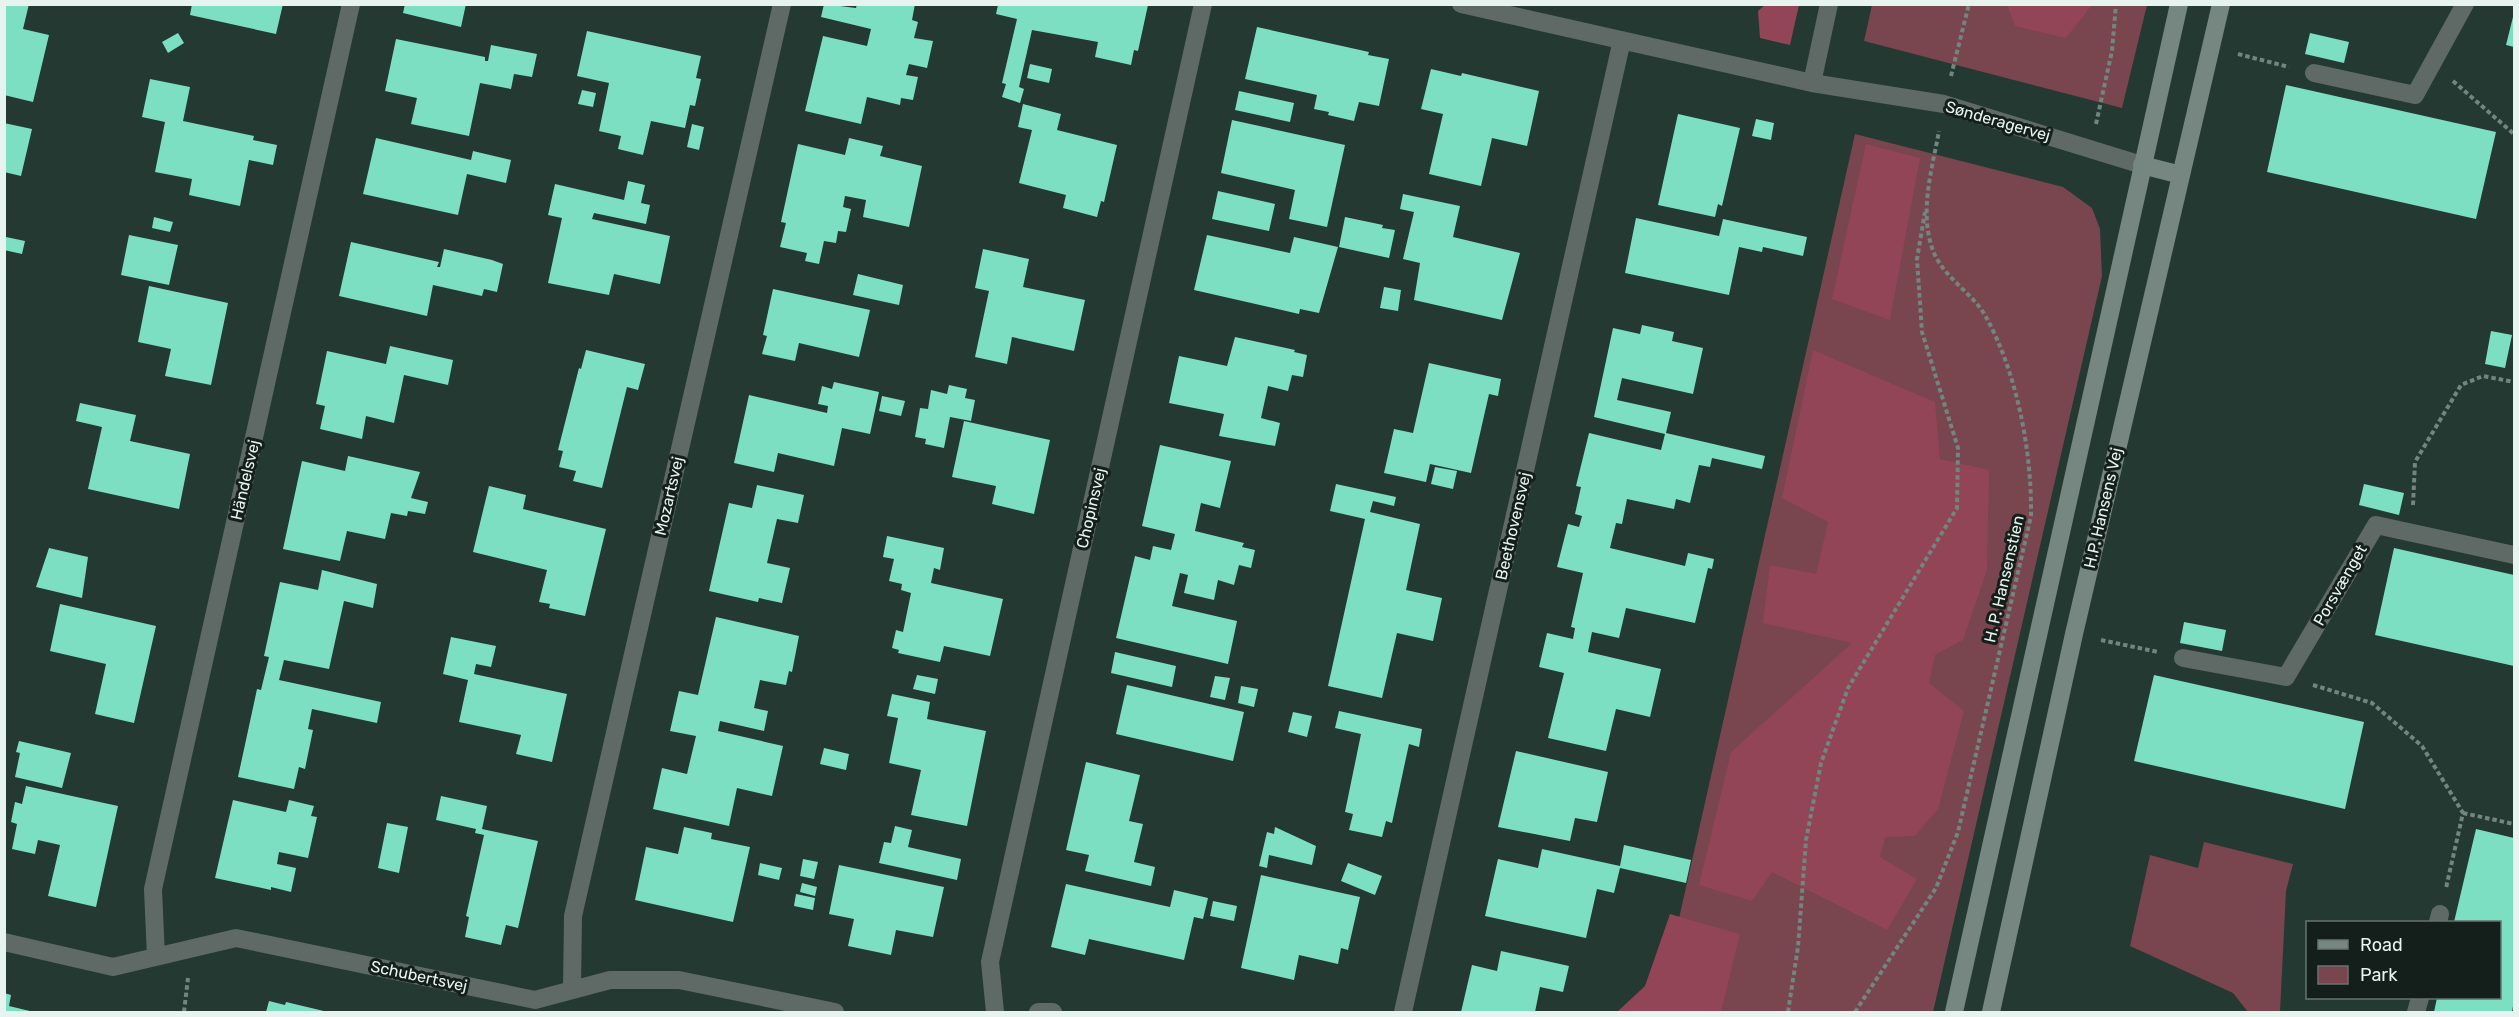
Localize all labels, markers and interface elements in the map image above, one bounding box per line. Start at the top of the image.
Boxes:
street label: Sønderagervej [1943,97,2053,145]
street label: Händelsvej [227,438,263,522]
street label: H.P. Hansens Vej [2080,446,2126,570]
street label: Mozartsvej [651,455,687,537]
street label: Chopinsvej [1073,466,1109,550]
street label: Beethovensvej [1491,470,1535,582]
street label: H. P. Hansenstien [1980,514,2028,644]
street label: Porsvænget [2309,541,2371,629]
legend [2306,921,2501,999]
text: Road [2360,934,2403,956]
street label: Schubertsvej [369,956,469,996]
text: Park [2360,964,2398,986]

